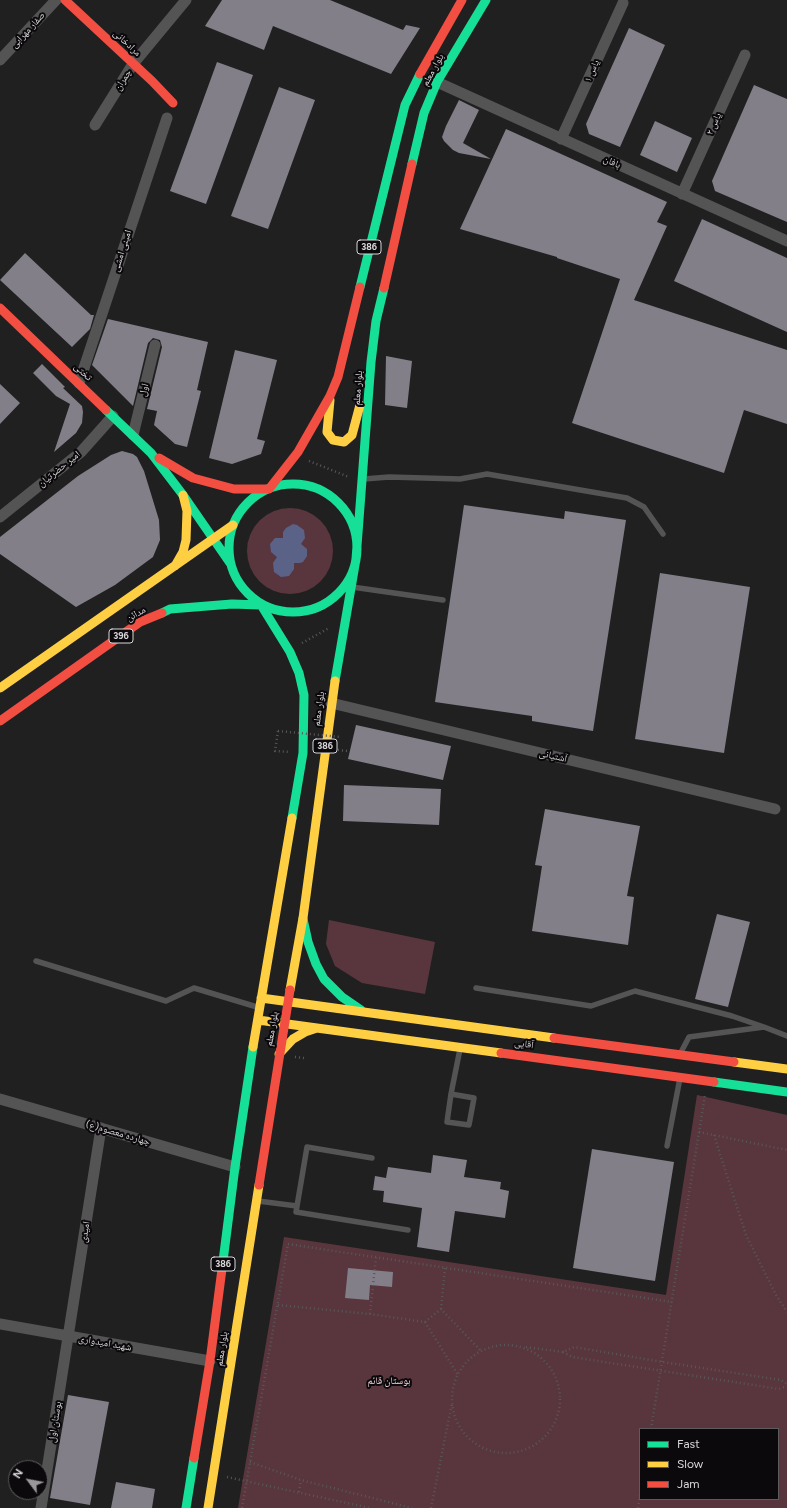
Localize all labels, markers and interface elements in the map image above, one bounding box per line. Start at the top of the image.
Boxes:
street label: صفار مهرابی [8,9,48,51]
street label: مرادخانی [111,27,143,59]
street label: بلوار معلم [419,52,447,88]
street label: یاس ۱ [582,58,602,84]
street label: چمران [112,67,134,93]
street label: یاس ۲ [704,111,724,137]
street label: بافان [601,153,623,171]
street label: امینی امشی [110,229,134,273]
road number: 386 [357,240,381,254]
street label: تختی [71,361,95,383]
street label: بلوار معلم [351,370,365,406]
street label: اول [137,382,151,398]
street label: امیر حضرتیان [36,448,82,490]
street label: مدائن [124,604,148,624]
road number: 396 [109,629,133,643]
street label: بلوار معلم [311,691,327,727]
road number: 386 [313,739,337,753]
street label: آشتیانی [538,747,568,765]
street label: بلوار معلم [263,1011,281,1047]
street label: آقایی [514,1037,534,1051]
street label: چهارده معصوم(ع) [84,1118,152,1148]
street label: امیدی [77,1220,93,1244]
road number: 386 [211,1257,235,1271]
street label: بلوار معلم [213,1331,231,1367]
street label: شهيد امیدواری [78,1332,132,1354]
park label: بوستان قائم [367,1375,411,1387]
street label: بوستان اول [46,1401,64,1443]
legend [639,1428,779,1500]
text: Fast [677,1437,700,1451]
text: Slow [677,1457,703,1471]
north arrow [8,1460,48,1500]
text: N [10,1467,26,1481]
text: Jam [677,1477,700,1491]

